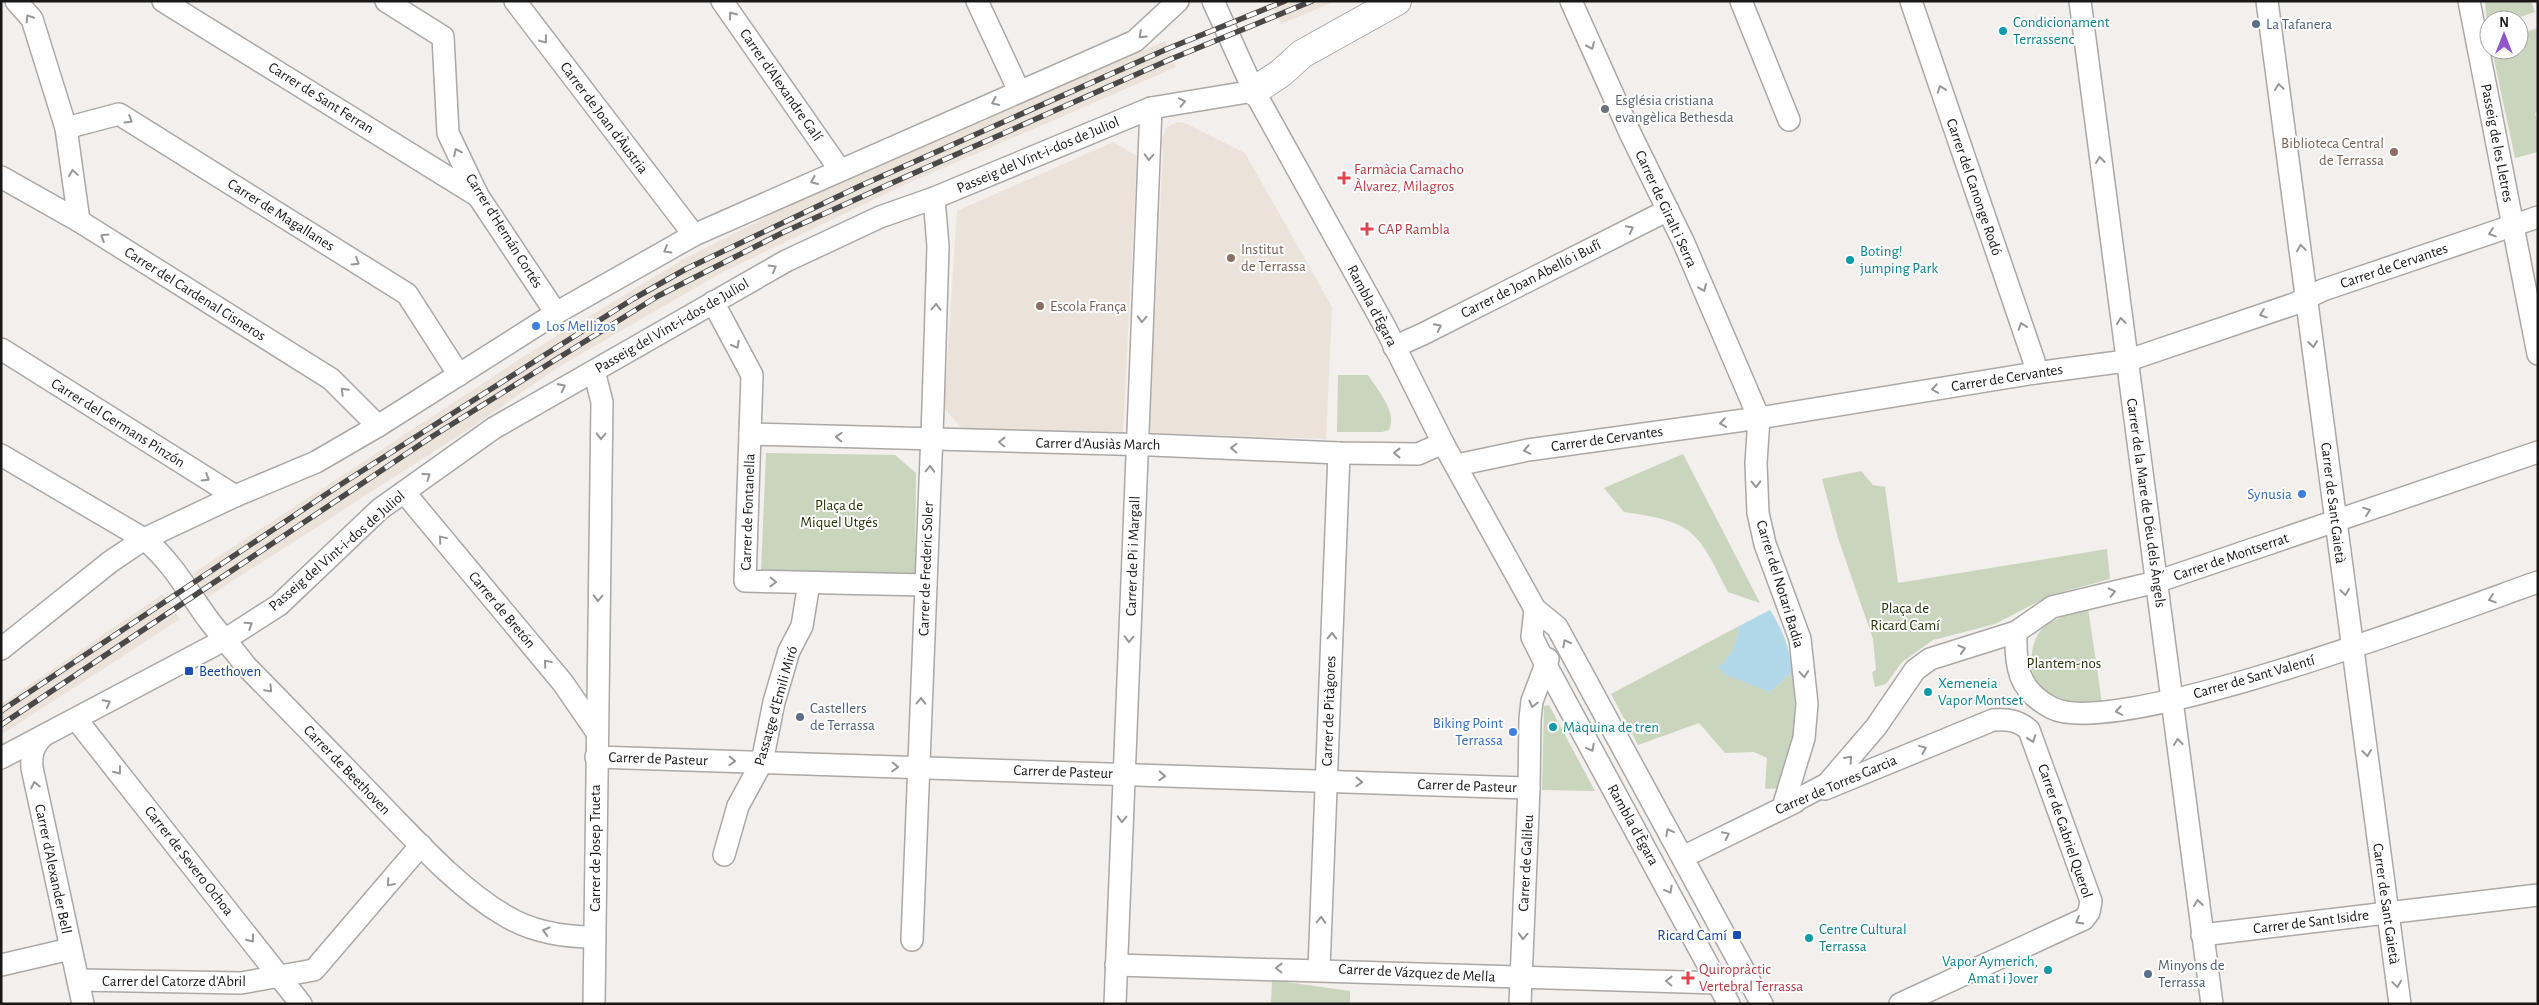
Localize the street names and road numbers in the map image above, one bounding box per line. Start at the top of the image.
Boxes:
street label: Carrer d'Alexandre Galí [737,26,825,144]
street label: Carrer de Joan d'Àustria [557,58,652,177]
street label: Carrer de Sant Ferran [266,60,376,136]
street label: Passeig de les Lletres [2478,82,2516,204]
street label: Passeig del Vint-i-dos de Juliol [955,114,1121,196]
street label: Carrer del Canonge Rodó [1944,117,2004,257]
street label: Carrer de Giralt i Serra [1632,148,1700,270]
street label: Carrer d'Hernán Cortés [463,171,545,291]
street label: Carrer de Magallanes [225,176,337,254]
street label: Carrer de Joan Abelló i Bufí [1459,237,1604,321]
street label: Carrer de Cervantes [2338,241,2450,291]
street label: Carrer del Cardenal Cisneros [122,244,268,344]
street label: Rambla d'Ègara [1344,262,1402,349]
street label: Passeig del Vint-i-dos de Juliol [593,276,751,376]
street label: Carrer de Cervantes [1950,362,2064,394]
street label: Carrer del Germans Pinzón [49,376,187,470]
street label: Carrer de la Mare de Déu dels Àngels [2124,397,2170,609]
street label: Carrer de Cervantes [1550,424,1664,454]
street label: Carrer d'Ausiàs March [1035,435,1161,453]
street label: Carrer de Sant Gaietà [2318,441,2348,565]
street label: Carrer de Fontanella [738,453,758,571]
street label: Passeig del Vint-i-dos de Juliol [266,488,408,614]
street label: Carrer de Pi i Margall [1123,496,1143,616]
street label: Carrer de Frederic Soler [916,501,936,636]
street label: Carrer del Notari Badia [1753,518,1807,650]
street label: Carrer de Montserrat [2172,530,2291,584]
street label: Carrer de Bretón [466,569,538,651]
street label: Passatge d'Emili Miró [752,644,800,768]
street label: Carrer de Sant Valentí [2192,652,2317,702]
street label: Carrer de Pitàgores [1320,655,1338,767]
street label: Carrer de Beethoven [301,722,393,818]
street label: Carrer de Pasteur [608,750,708,768]
street label: Carrer de Torres Garcia [1773,753,1899,817]
street label: Carrer de Gabriel Querol [2035,762,2095,900]
street label: Carrer de Pasteur [1013,763,1113,781]
street label: Carrer de Pasteur [1417,777,1517,795]
street label: Rambla d'Ègara [1605,781,1663,868]
street label: Carrer de Josep Trueta [588,784,603,912]
street label: Carrer d'Alexander Bell [32,803,74,935]
street label: Carrer de Severo Ochoa [142,803,236,919]
street label: Carrer de Galileu [1516,814,1536,912]
street label: Carrer de Sant Gaietà [2370,842,2402,966]
street label: Carrer de Sant Isidre [2252,907,2370,937]
street label: Carrer de Vázquez de Mella [1338,961,1496,985]
street label: Carrer del Catorze d'Abril [102,974,246,989]

